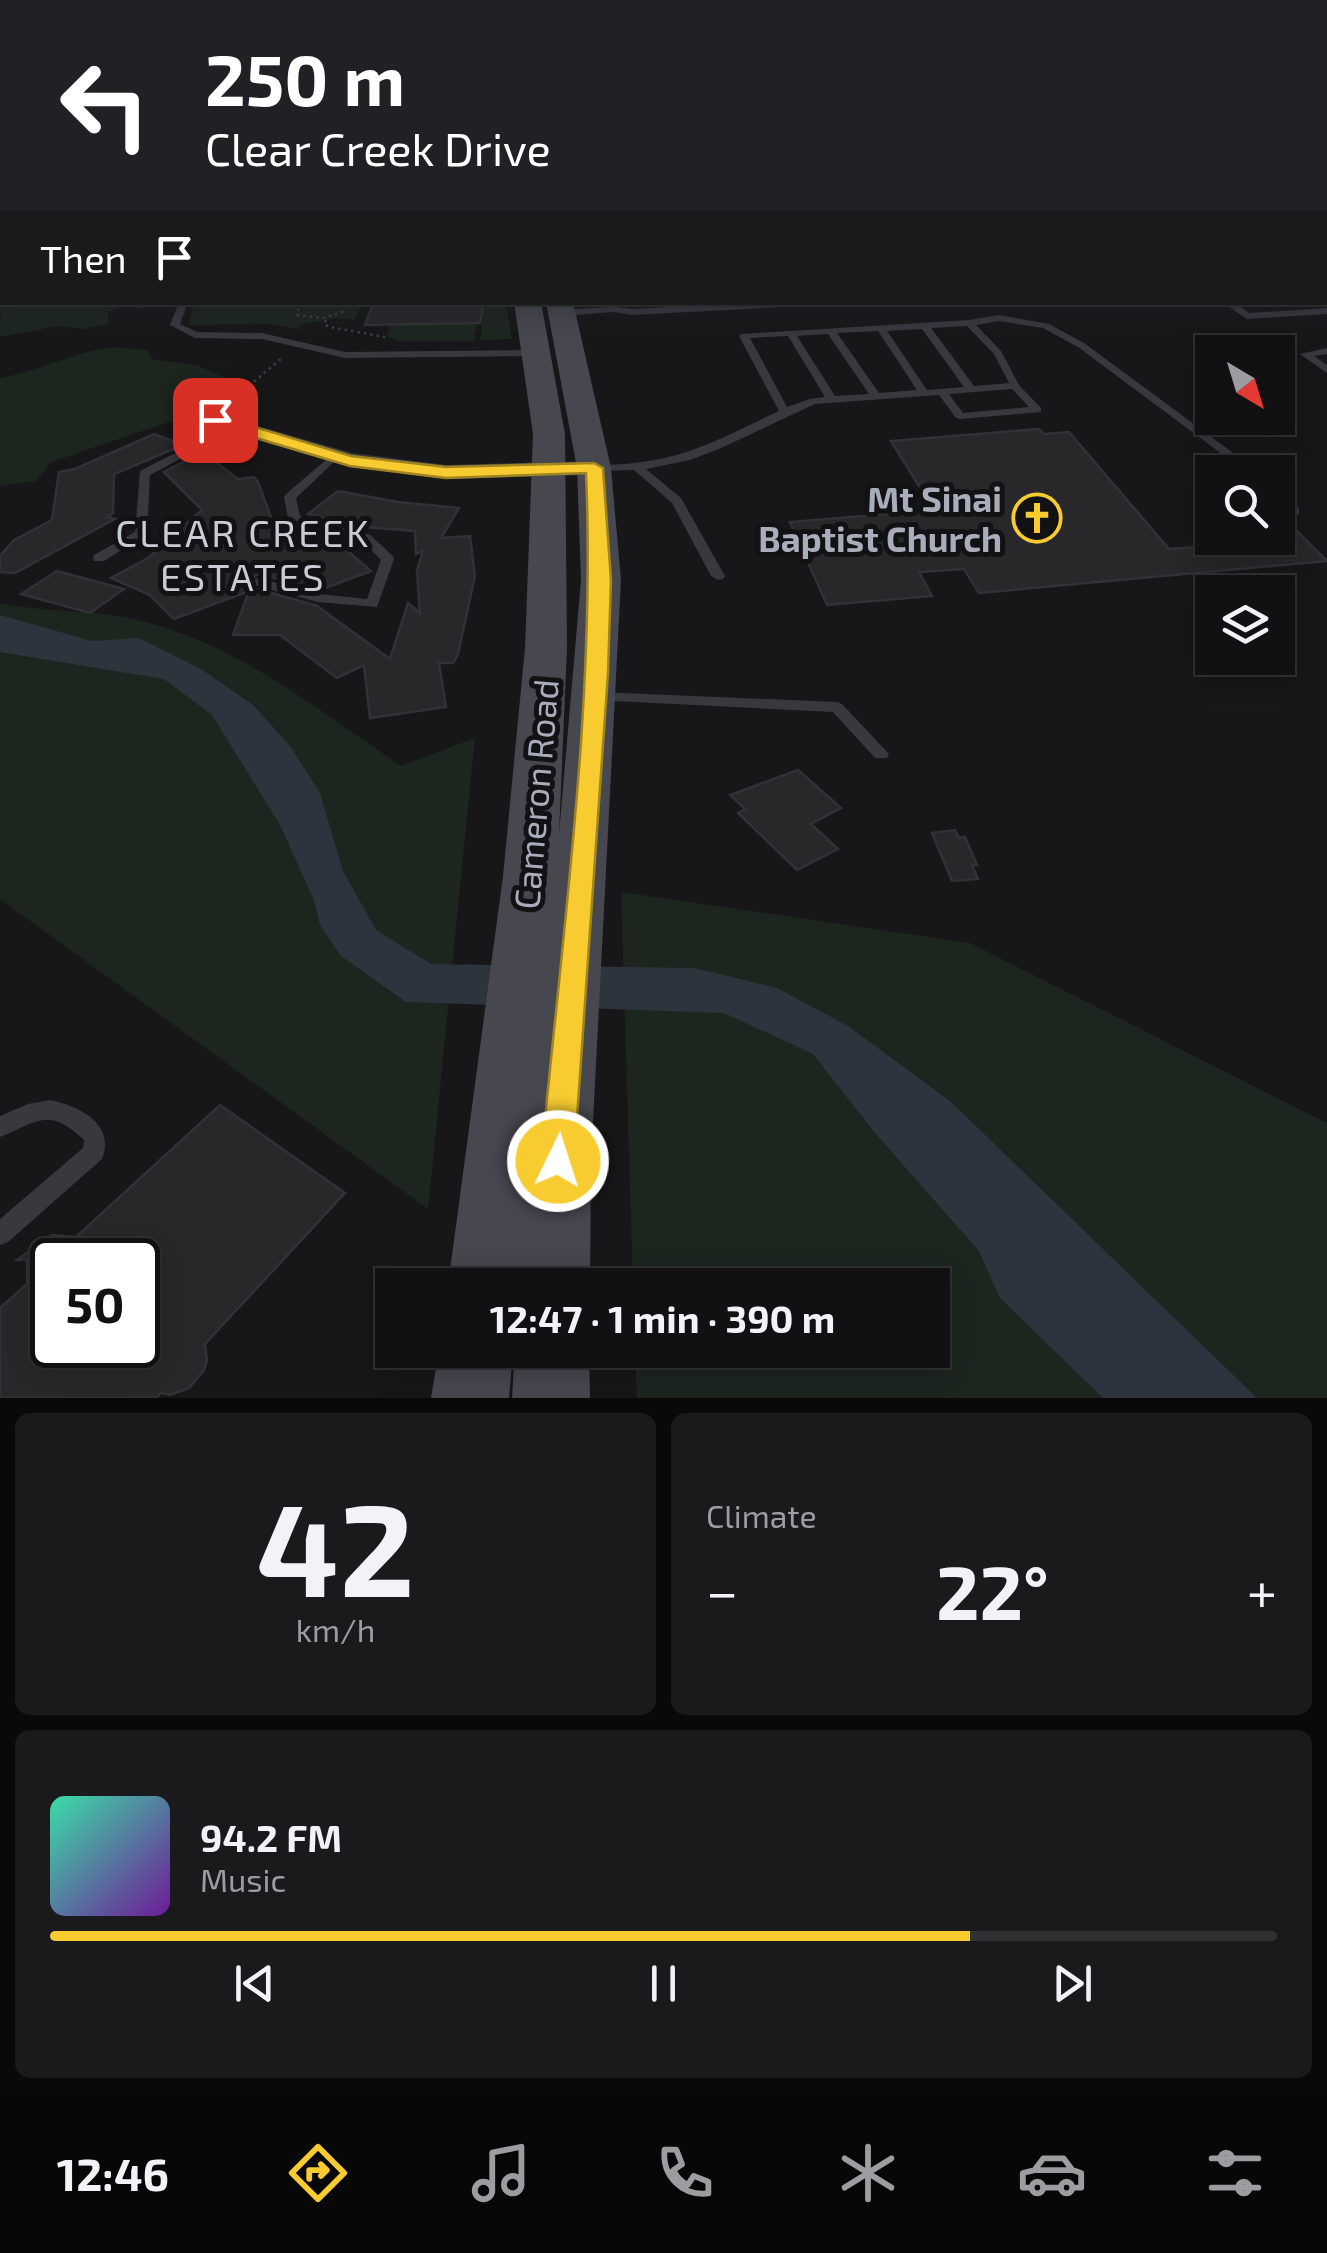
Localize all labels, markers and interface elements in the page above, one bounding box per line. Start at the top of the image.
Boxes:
text: 250 m [205,36,405,120]
icon: left [40,40,170,170]
text: Clear Creek Drive [205,121,551,175]
icon: arrive [147,230,202,285]
text: Then [40,235,127,281]
north arrow [1195,335,1295,435]
map controls [1195,335,1295,675]
pin [173,378,258,463]
icon: arrive [188,393,243,448]
button: search [1195,455,1295,555]
place label: Mt Sinai Baptist Church [758,477,1002,559]
church icon: Mt Sinai Baptist Church [1011,492,1063,544]
district label: CLEAR CREEK ESTATES [115,509,371,599]
button: layers [1195,575,1295,675]
street label: Cameron Road [504,677,566,911]
position arrow [506,1109,610,1213]
speed limit sign: 50 [30,1238,160,1368]
text: 12:47 · 1 min · 390 m [490,1295,835,1341]
text: 42 [256,1467,415,1623]
text: Climate [706,1496,817,1534]
text: 22° [936,1545,1049,1635]
text: − [706,1557,738,1623]
text: + [1247,1557,1277,1623]
text: km/h [296,1610,375,1648]
text: 94.2 FM [200,1814,342,1860]
text: Music [200,1860,286,1898]
icon: previous [227,1956,282,2011]
icon: pause [636,1956,691,2011]
icon: next [1045,1956,1100,2011]
icon: directions [283,2138,353,2208]
icon: music [466,2138,536,2208]
icon: phone [650,2138,720,2208]
icon: climate [833,2138,903,2208]
icon: car [1017,2138,1087,2208]
icon: filters [1200,2138,1270,2208]
text: 12:46 [57,2146,169,2200]

